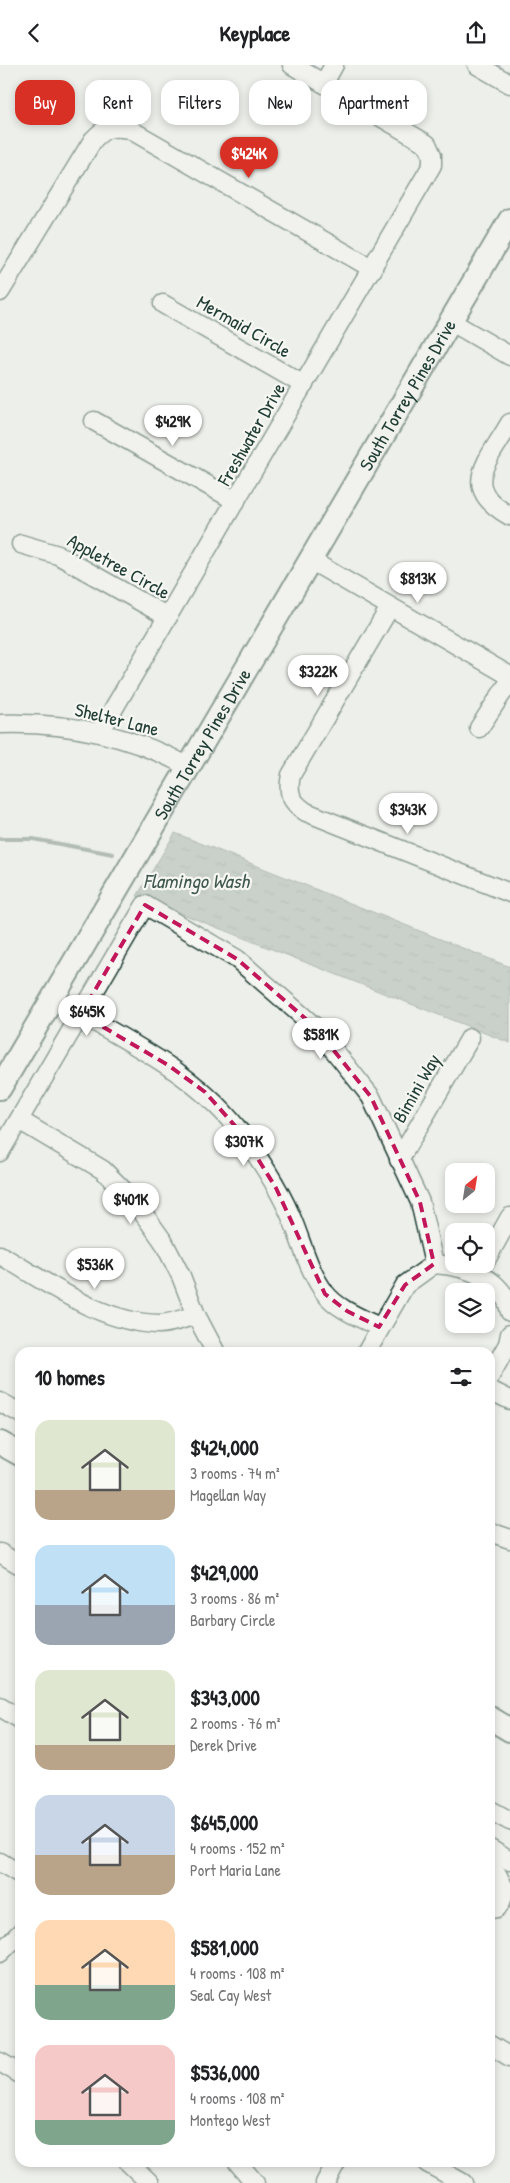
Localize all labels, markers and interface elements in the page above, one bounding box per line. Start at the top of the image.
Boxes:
text: Keyplace [220,18,290,48]
icon: back [20,19,48,47]
icon: share [462,19,490,47]
chip: Buy [15,80,75,125]
chip: Rent [85,80,151,125]
chip: Filters [161,80,239,125]
chip: New [249,80,311,125]
chip: Apartment [321,80,427,125]
pin: $424K [214,137,284,179]
text: $424K [231,142,267,164]
street label: Mermaid Circle [192,289,296,364]
street label: South Torrey Pines Drive [353,314,462,475]
street label: Freshwater Drive [210,377,291,491]
pin: $429K [138,405,208,447]
text: $429K [155,410,191,432]
street label: Appletree Circle [63,527,175,605]
pin: $813K [383,561,453,604]
text: $813K [400,567,436,589]
pin: $322K [283,655,353,697]
text: $322K [299,660,337,682]
street label: South Torrey Pines Drive [148,663,257,824]
street label: Shelter Lane [72,696,162,742]
pin: $343K [373,793,443,835]
text: $343K [390,798,426,820]
water label: Flamingo Wash [143,867,250,895]
pin: $645K [52,995,122,1037]
text: $645K [69,1000,105,1022]
pin: $581K [286,1017,356,1060]
text: $581K [303,1023,339,1045]
street label: Bimini Way [386,1049,446,1127]
pin: $307K [209,1125,279,1167]
text: $307K [225,1130,263,1152]
north arrow [445,1163,495,1213]
map controls [445,1163,495,1333]
pin: $401K [96,1183,166,1225]
text: $401K [113,1188,149,1210]
button: locate [445,1223,495,1273]
pin: $536K [60,1247,130,1290]
text: $536K [77,1253,113,1275]
button: layers [445,1283,495,1333]
text: 10 homes [35,1363,105,1392]
icon: filters [447,1363,475,1391]
text: $424,000 [190,1433,259,1462]
icon: home [75,1440,135,1500]
text: 3 rooms · 74 m² [190,1462,280,1484]
text: Magellan Way [190,1484,266,1506]
text: $429,000 [190,1558,259,1587]
icon: home [75,1565,135,1625]
text: 3 rooms · 86 m² [190,1587,279,1609]
text: Barbary Circle [190,1609,275,1631]
text: $343,000 [190,1683,260,1712]
icon: home [75,1690,135,1750]
text: 2 rooms · 76 m² [190,1712,280,1734]
text: Derek Drive [190,1734,257,1756]
text: $645,000 [190,1808,258,1837]
icon: home [75,1815,135,1875]
text: 4 rooms · 152 m² [190,1837,285,1859]
text: Port Maria Lane [190,1859,281,1881]
text: $581,000 [190,1933,259,1962]
icon: home [75,1940,135,2000]
text: 4 rooms · 108 m² [190,1962,284,1984]
text: Seal Cay West [190,1984,271,2006]
text: $536,000 [190,2058,260,2087]
icon: home [75,2065,135,2125]
text: 4 rooms · 108 m² [190,2087,284,2109]
text: Montego West [190,2109,270,2131]

